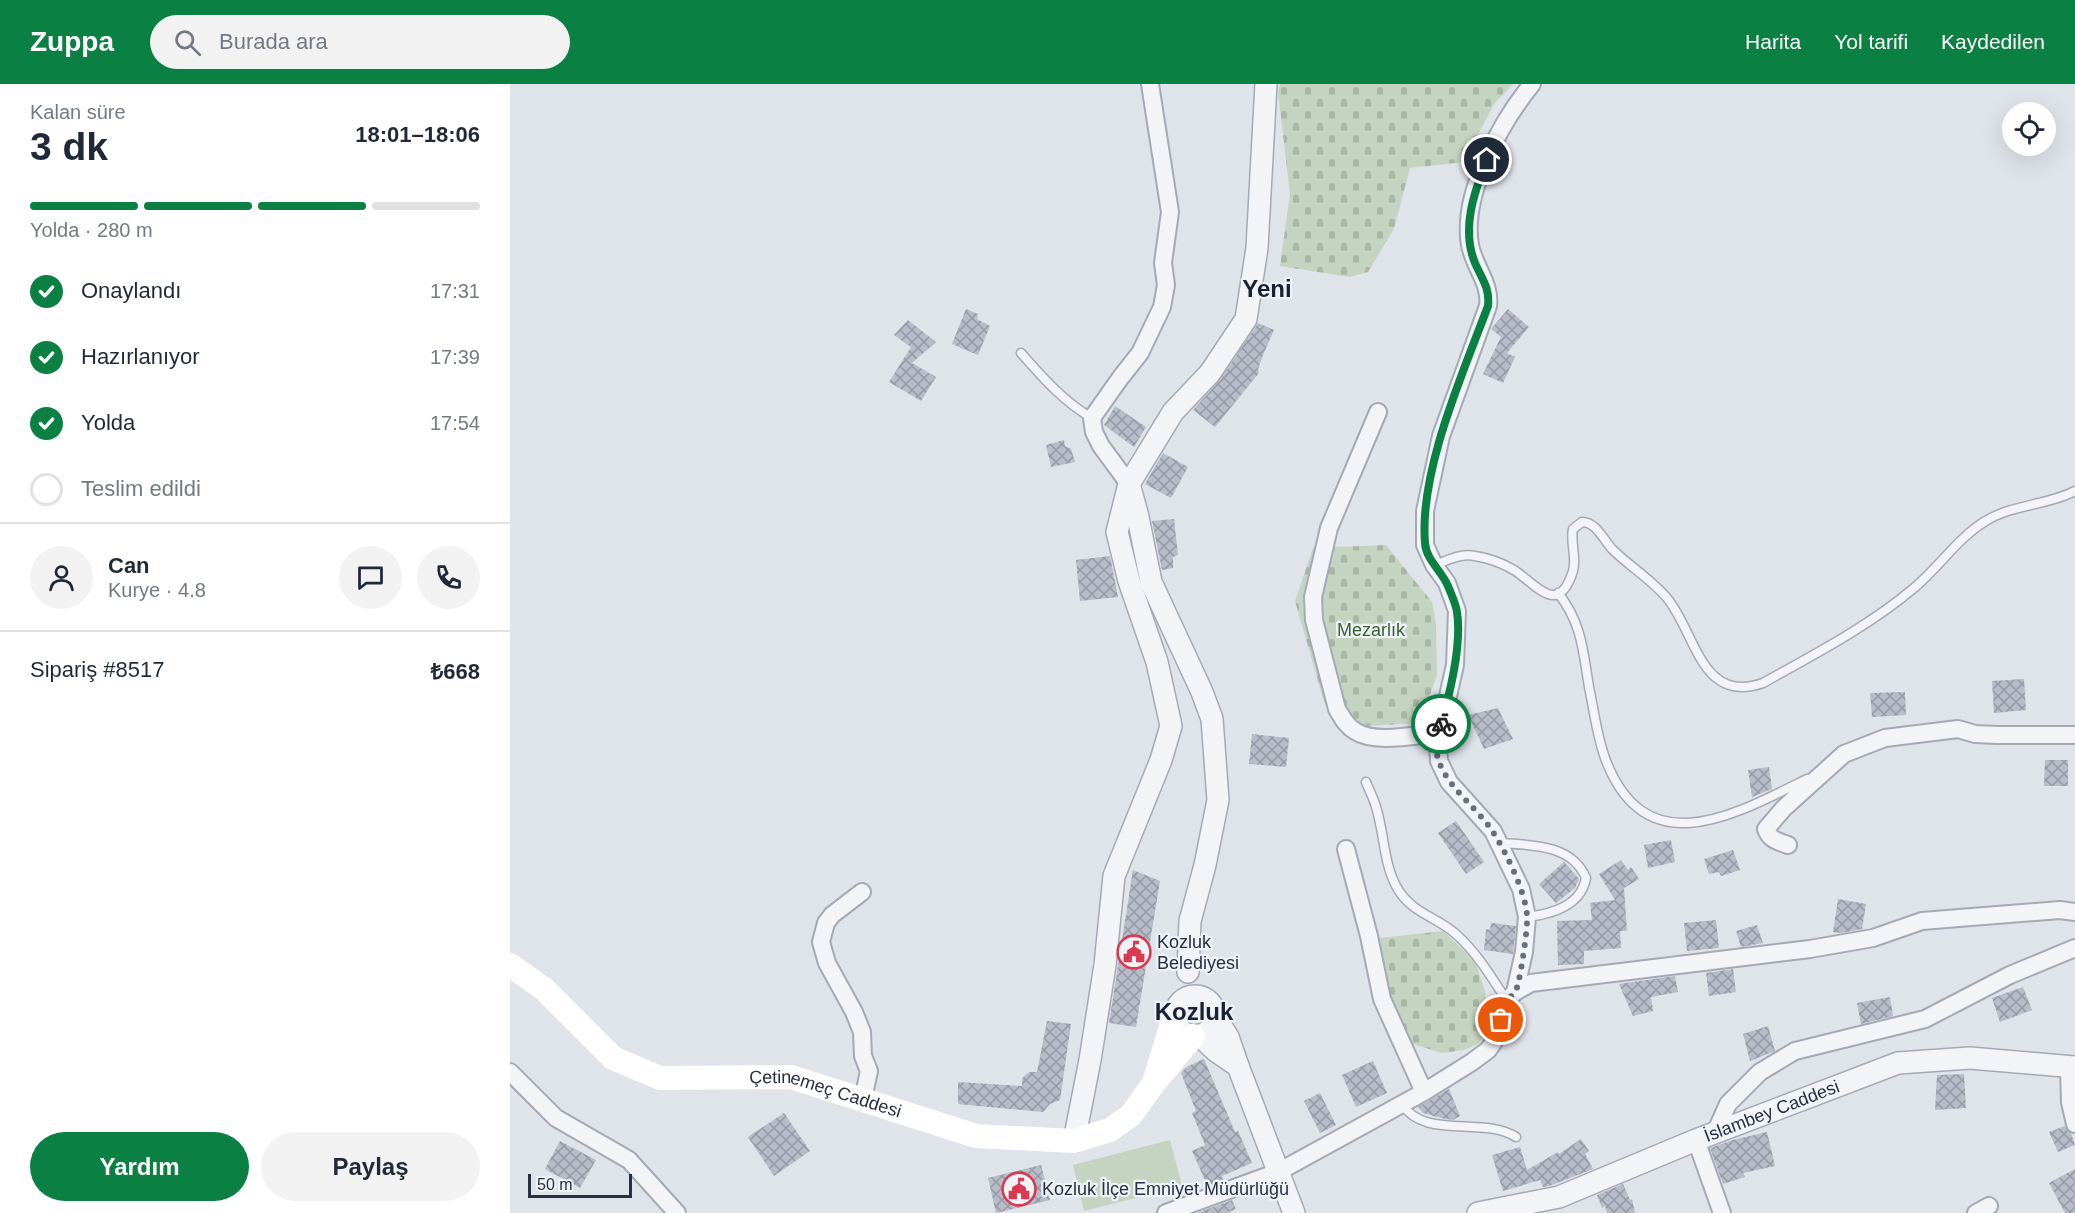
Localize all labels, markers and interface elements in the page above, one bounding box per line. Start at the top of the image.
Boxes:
search box [150,15,570,69]
text: Zuppa [30,26,114,57]
icon: search [171,26,204,59]
text: Burada ara [219,29,328,54]
text: Harita [1745,30,1801,53]
text: Yol tarifi [1834,30,1908,53]
text: Kaydedilen [1941,30,2045,53]
text: Kalan süre [30,101,126,123]
map controls [2002,102,2056,156]
button: locate [2002,102,2056,156]
text: 18:01–18:06 [355,122,480,147]
text: 3 dk [30,125,108,168]
pin [1461,134,1512,185]
icon: home [1470,143,1503,176]
text: Yolda · 280 m [30,219,153,241]
icon: check [30,275,63,308]
district label: Yeni [1242,275,1292,302]
text: Onaylandı [81,278,181,303]
text: 17:31 [430,280,480,302]
icon: check [30,341,63,374]
text: Hazırlanıyor [81,344,200,369]
text: 17:39 [430,346,480,368]
icon: check [30,407,63,440]
text: Yolda [81,410,135,435]
text: 17:54 [430,412,480,434]
text: Teslim edildi [81,476,201,501]
button: person [30,546,93,609]
button: chat [339,546,402,609]
button: phone [417,546,480,609]
text: Can [108,553,150,578]
text: Kurye · 4.8 [108,579,206,601]
park label: Mezarlık [1337,620,1406,640]
text: Sipariş #8517 [30,657,165,682]
text: ₺668 [431,659,480,684]
courier [1411,694,1471,754]
icon: bike [1425,708,1458,741]
place label: Kozluk Belediyesi [1157,932,1239,973]
public building icon: Kozluk Belediyesi [1116,934,1152,970]
pin [1475,994,1526,1045]
district label: Kozluk [1155,998,1234,1025]
icon: bag [1484,1003,1517,1036]
street label: Çetinemeç Caddesi [749,1067,904,1122]
street label: İslambey Caddesi [1701,1076,1842,1146]
button: Yardım [30,1132,249,1201]
button: Paylaş [261,1132,480,1201]
scale bar [528,1171,632,1198]
public building icon: Kozluk İlçe Emniyet Müdürlüğü [1001,1171,1037,1207]
text: 50 m [537,1176,573,1193]
place label: Kozluk İlçe Emniyet Müdürlüğü [1042,1179,1289,1199]

